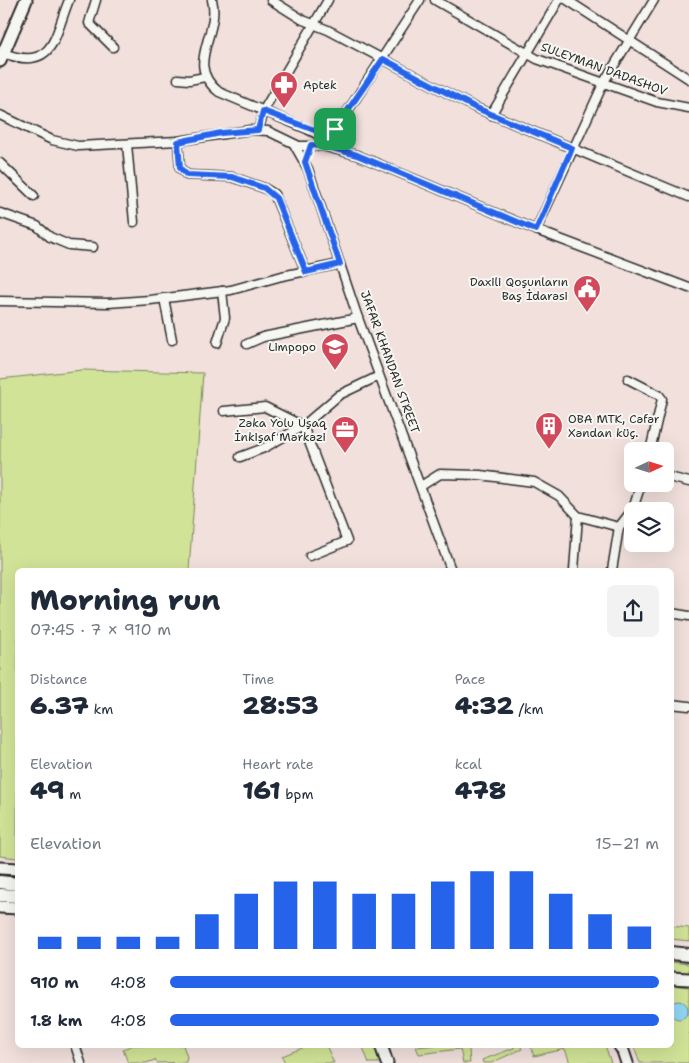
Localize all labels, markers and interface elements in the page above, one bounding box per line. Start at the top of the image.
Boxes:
street label: SULEYMAN DADASHOV [539,39,669,99]
pharmacy icon: Aptek [269,70,299,109]
place label: Aptek [303,77,337,93]
pin [314,108,356,150]
icon: arrive [321,115,349,143]
place label: Daxili Qoşunların Baş İdarəsi [470,274,568,304]
public building icon: Daxili Qoşunların Baş İdarəsi [572,274,602,313]
street label: JAFAR KHANDAN STREET [357,288,423,436]
school or university icon: Limpopo [320,332,350,371]
place label: Limpopo [268,339,316,355]
building icon: OBA MTK, Cəfər Xəndan küç. [534,411,564,450]
place label: OBA MTK, Cəfər Xəndan küç. [568,411,660,441]
place label: Zəka Yolu Uşaq İnkişaf Mərkəzi [234,415,327,445]
office icon: Zəka Yolu Uşaq İnkişaf Mərkəzi [330,415,360,454]
north arrow [624,442,674,492]
map controls [624,442,674,552]
button: layers [624,502,674,552]
text: Morning run [30,581,220,619]
button: share [607,585,659,637]
text: 07:45 · 7 × 910 m [30,619,171,640]
text: Distance [30,670,87,688]
text: Time [242,670,274,688]
text: Pace [455,670,485,688]
text: 6.37 [30,688,89,722]
text: 28:53 [242,688,319,722]
text: 4:32 [455,688,514,722]
text: km [89,700,113,718]
text: /km [514,700,544,718]
text: Elevation [30,755,93,773]
text: Heart rate [242,755,314,773]
text: kcal [455,755,482,773]
text: 49 [30,773,64,807]
text: 161 [242,773,281,807]
text: 478 [455,773,506,807]
text: m [64,785,81,803]
text: bpm [281,785,314,803]
text: Elevation [30,833,102,854]
text: 15–21 m [595,833,659,854]
text: 910 m [30,972,79,993]
text: 4:08 [110,972,147,993]
text: 1.8 km [30,1010,82,1031]
text: 4:08 [110,1010,147,1031]

